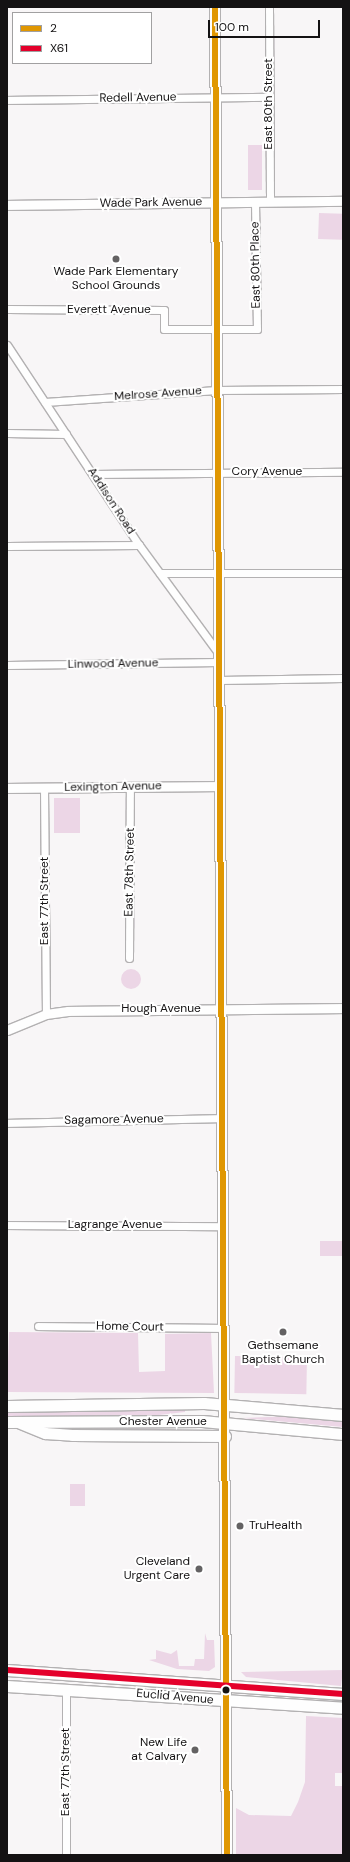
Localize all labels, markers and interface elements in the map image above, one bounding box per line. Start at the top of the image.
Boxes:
legend [12,12,152,64]
scale bar [210,12,322,38]
text: 100 m [215,19,249,35]
text: 2 [50,20,57,36]
text: X61 [50,40,68,56]
street label: East 80th Street [262,58,276,150]
street label: Redell Avenue [99,90,177,106]
street label: Wade Park Avenue [100,195,202,211]
street label: East 80th Place [248,221,264,309]
marker: Wade Park Elementary School Grounds [111,254,121,264]
place label: Wade Park Elementary School Grounds [54,265,178,293]
street label: Everett Avenue [67,303,151,317]
street label: Melrose Avenue [114,384,202,404]
street label: Addison Road [84,465,138,537]
street label: Cory Avenue [232,465,302,479]
street label: Linwood Avenue [68,656,158,672]
street label: Lexington Avenue [64,779,162,795]
street label: East 78th Street [122,827,138,917]
street label: East 77th Street [38,857,52,945]
street label: Hough Avenue [121,1002,201,1016]
street label: Sagamore Avenue [64,1112,164,1128]
street label: Lagrange Avenue [68,1218,162,1232]
street label: Home Court [96,1319,164,1335]
marker: Gethsemane Baptist Church [278,1327,288,1337]
place label: Gethsemane Baptist Church [242,1339,324,1367]
street label: Chester Avenue [119,1415,207,1429]
place label: TruHealth [249,1519,302,1533]
marker: TruHealth [234,1520,246,1532]
place label: Cleveland Urgent Care [124,1555,190,1583]
marker: Cleveland Urgent Care [193,1563,205,1575]
unlabelled marker [221,1685,231,1695]
street label: Euclid Avenue [136,1686,214,1708]
street label: East 77th Street [59,1728,73,1816]
place label: New Life at Calvary [131,1736,187,1764]
marker: New Life at Calvary [190,1745,200,1755]

